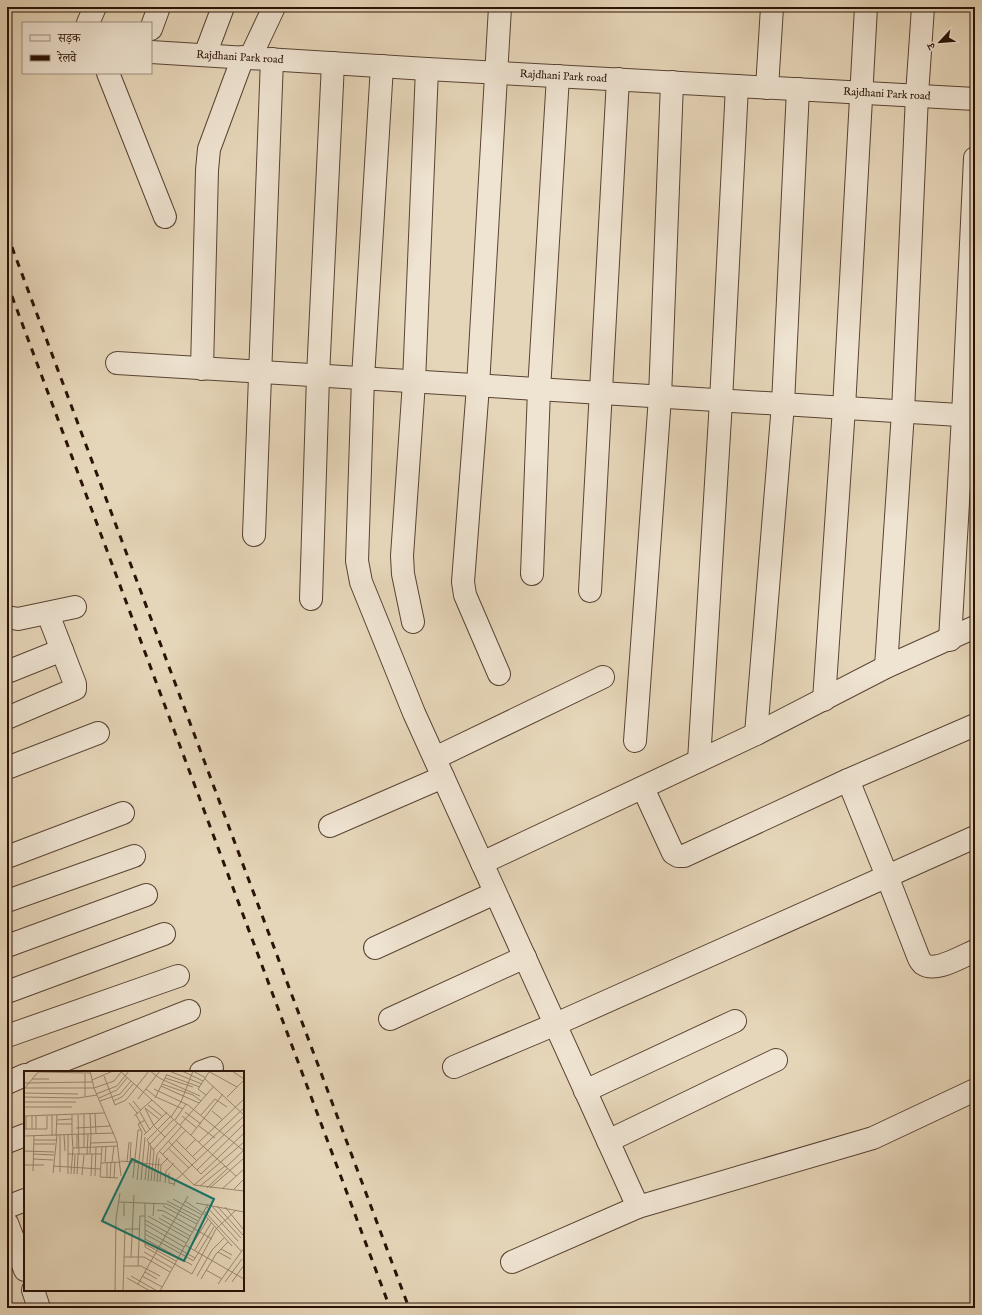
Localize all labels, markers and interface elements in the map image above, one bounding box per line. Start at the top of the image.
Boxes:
legend [22,22,152,74]
north arrow [920,22,960,62]
text: सड़क [57,31,82,46]
text: उ [924,39,940,52]
street label: Rajdhani Park road [196,48,284,67]
text: रेलवे [56,50,77,66]
street label: Rajdhani Park road [519,67,607,86]
street label: Rajdhani Park road [843,85,931,104]
inset map [24,1071,244,1291]

